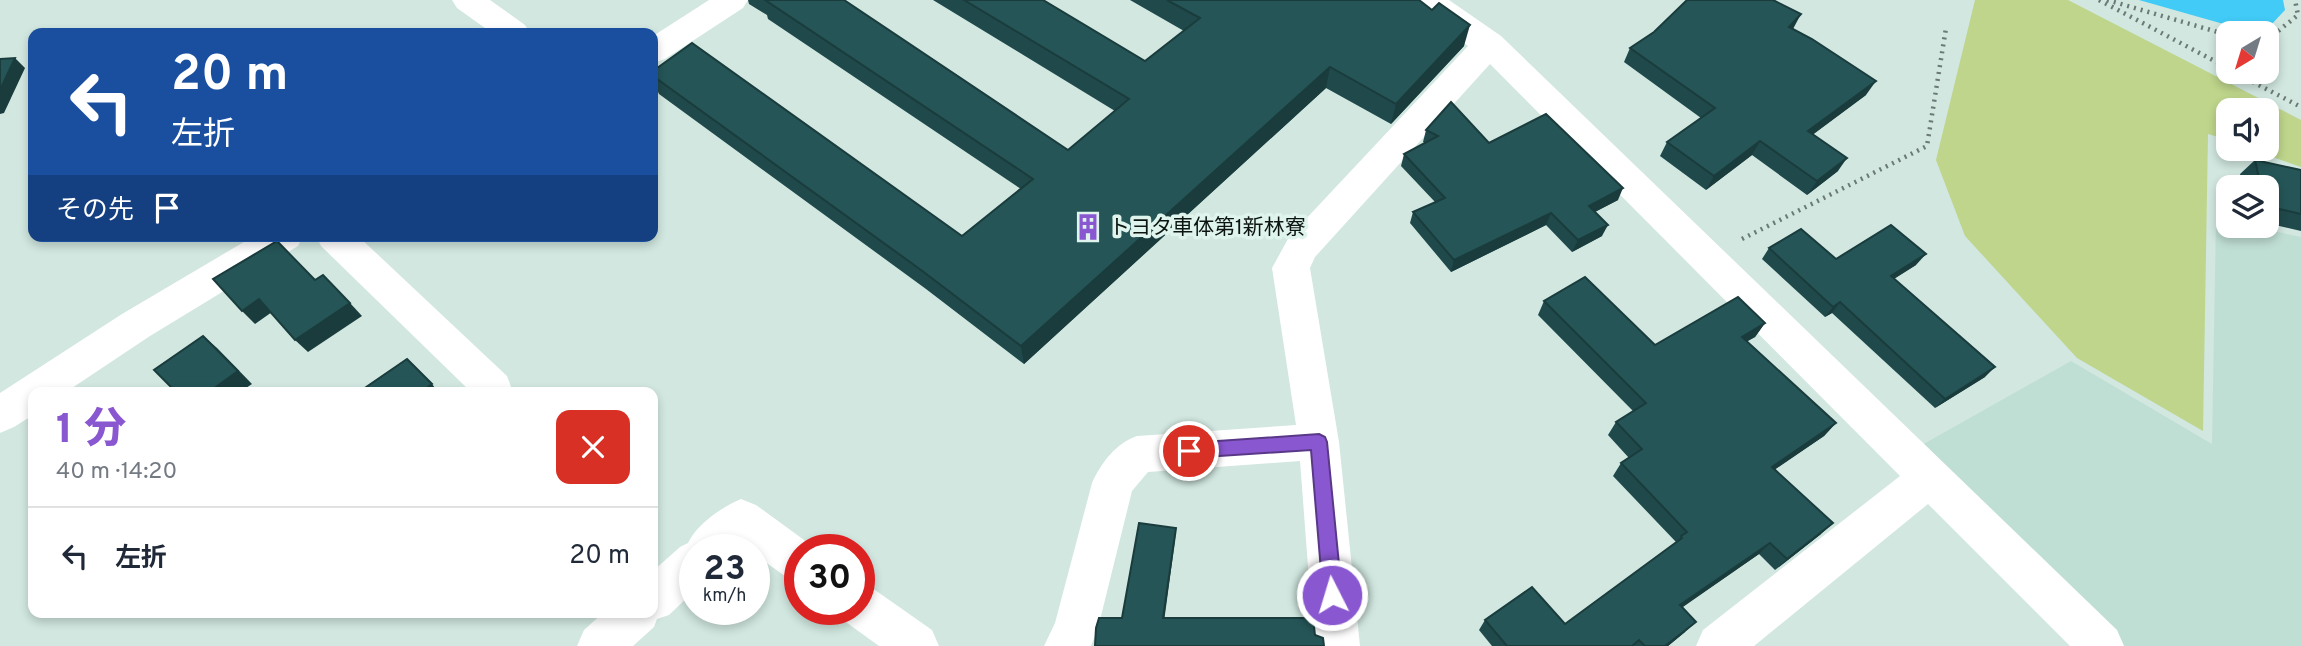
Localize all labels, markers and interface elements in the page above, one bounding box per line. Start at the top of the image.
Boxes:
north arrow [2216,21,2278,84]
map controls [2216,21,2279,238]
text: 20 m [171,46,288,108]
icon: left [56,56,147,147]
button: sound [2216,98,2279,161]
text: 左折 [171,116,235,156]
button: layers [2216,175,2279,238]
icon: arrive [148,189,186,227]
text: その先 [56,195,134,228]
building icon: トヨタ車体第1新林寮 [1073,212,1103,242]
place label: トヨタ車体第1新林寮 [1109,215,1306,242]
text: 1 分 [56,405,126,458]
button: close [556,410,630,484]
pin [1159,421,1219,481]
icon: arrive [1170,432,1208,470]
text: 40 m · 14:20 [56,458,177,487]
speed limit sign: 30 [784,534,875,625]
icon: left [56,537,94,575]
text: 20 m [569,540,630,573]
text: 左折 [115,543,167,576]
text: 23 [703,548,746,592]
position arrow [1295,558,1369,632]
text: km/h [703,585,746,608]

